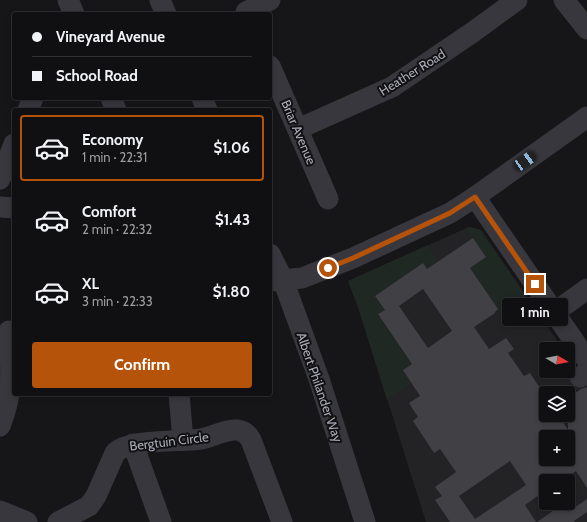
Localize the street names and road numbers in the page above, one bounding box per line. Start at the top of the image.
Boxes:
street label: Heather Road [376,45,448,99]
street label: Briar Avenue [278,97,320,167]
street label: Albert Philander Way [294,330,346,444]
street label: Bergtuin Circle [128,428,210,454]

